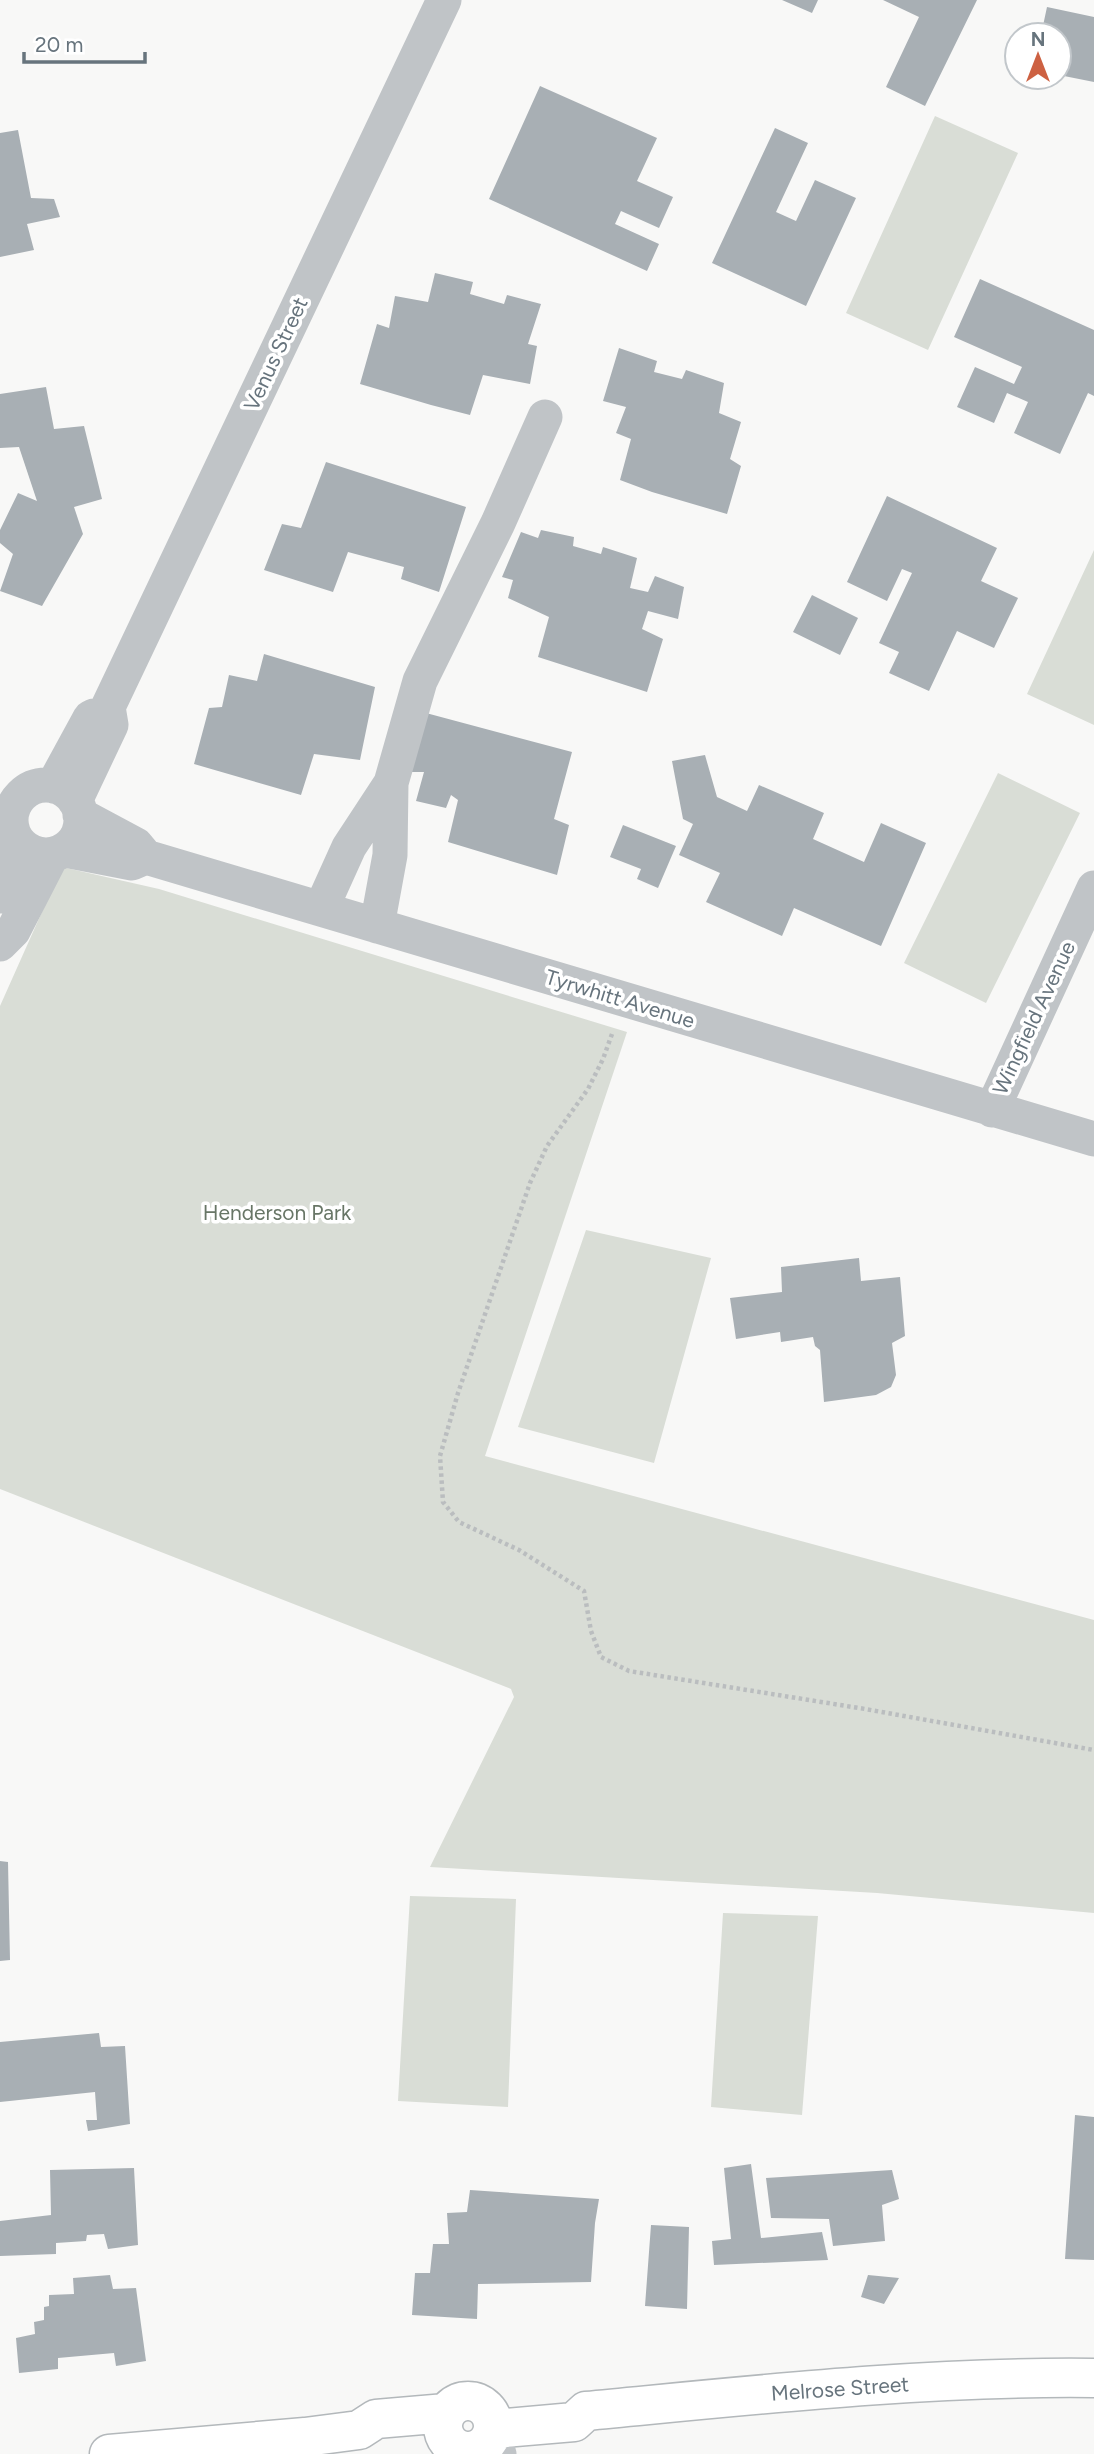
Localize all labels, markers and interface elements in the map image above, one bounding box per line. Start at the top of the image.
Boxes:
scale bar [24,21,145,65]
north arrow [1003,21,1073,91]
text: N [1031,28,1045,51]
text: 20 m [35,32,83,57]
street label: Venus Street [238,293,313,415]
street label: Wingfield Avenue [987,937,1080,1098]
street label: Tyrwhitt Avenue [543,964,698,1033]
park label: Henderson Park [203,1200,352,1225]
street label: Melrose Street [770,2371,910,2406]

